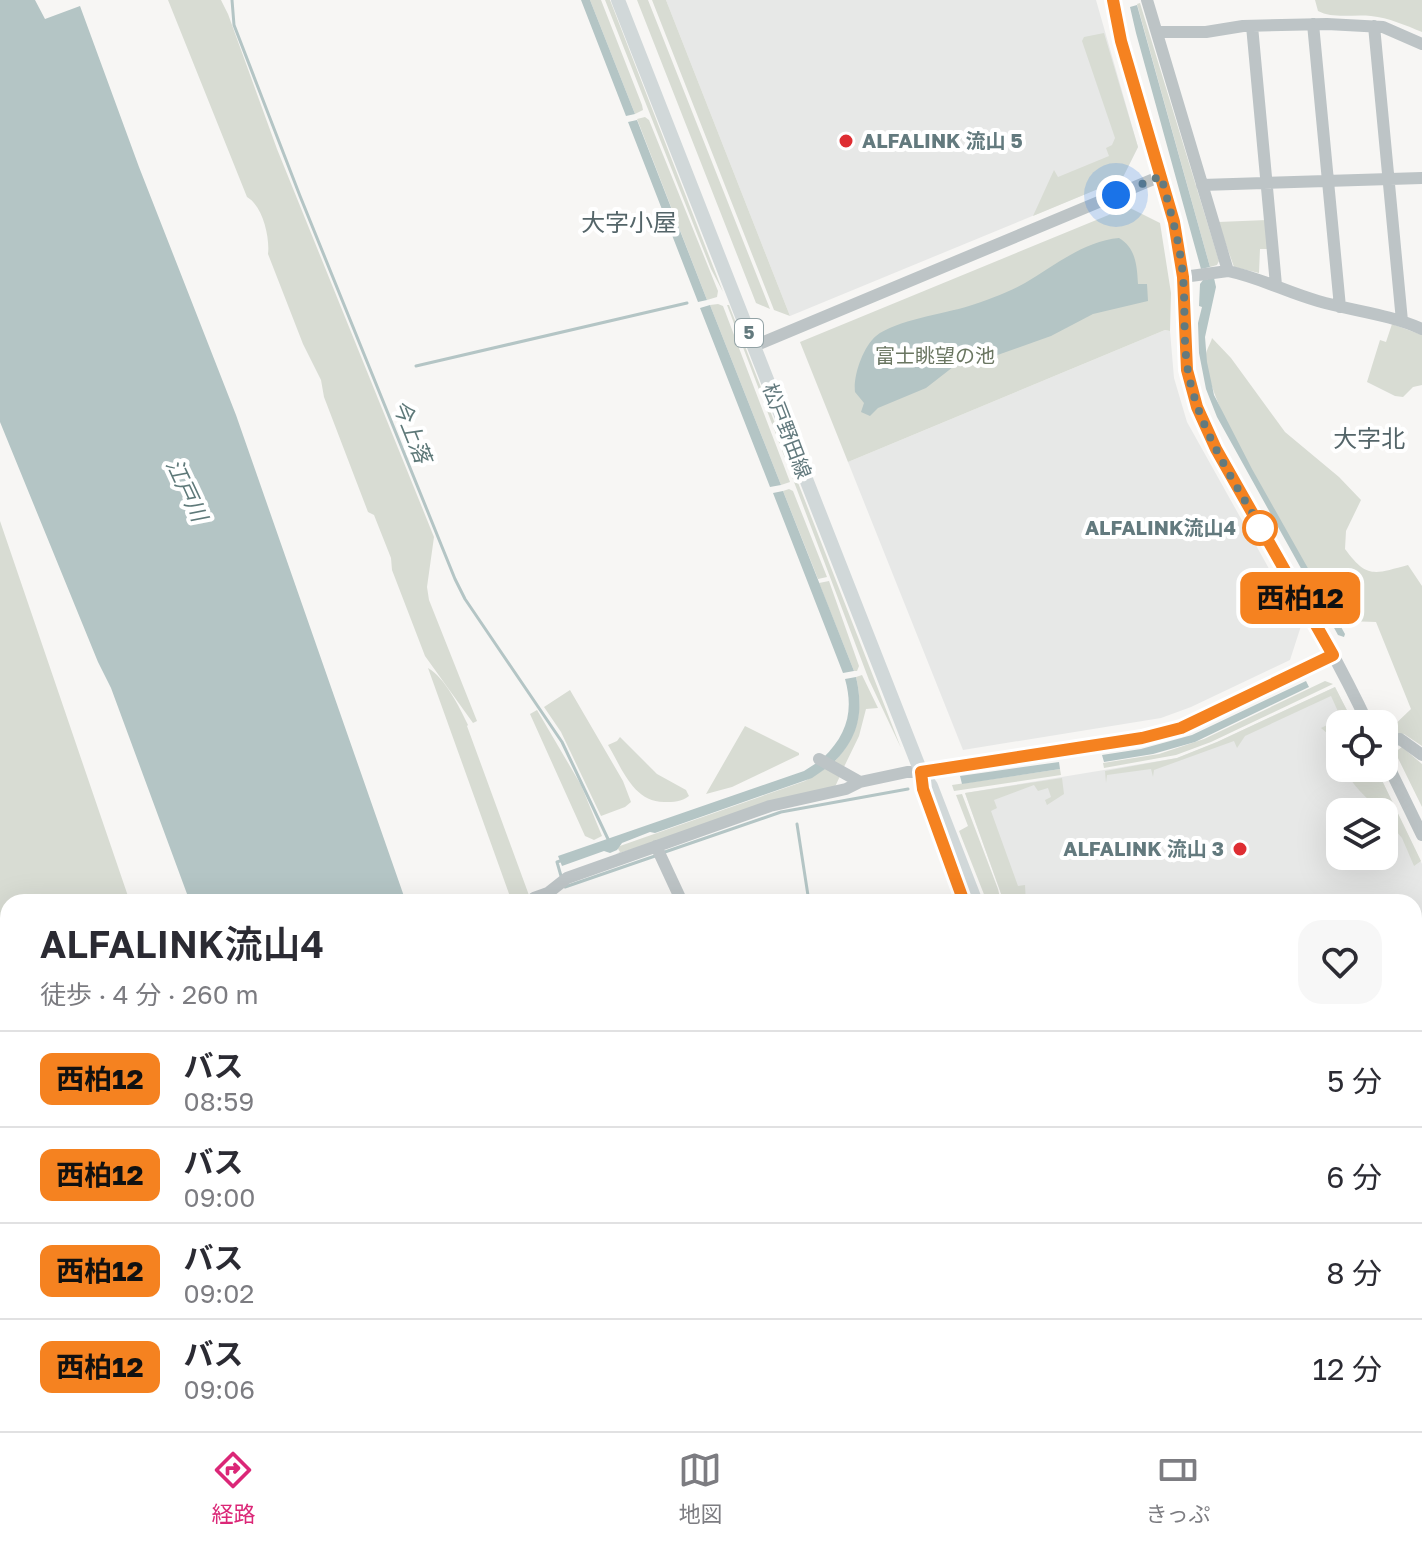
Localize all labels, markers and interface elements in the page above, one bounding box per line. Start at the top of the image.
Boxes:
place label: ALFALINK 流山 5 [862,128,1023,152]
marker: ALFALINK 流山 5 [837,132,855,150]
your location [1096,175,1136,215]
district label: 大字小屋 [581,207,677,236]
road number: 5 [735,319,763,347]
park label: 富士眺望の池 [875,343,995,367]
street label: 松戸野田線 [759,380,817,482]
water label: 今上落 [388,395,438,469]
district label: 大字北 [1333,423,1405,452]
water label: 江戸川 [161,454,214,527]
marker: ALFALINK流山4 [1243,511,1277,545]
place label: ALFALINK流山4 [1085,515,1236,539]
line badge: 西柏12 [1244,572,1356,624]
text: 西柏12 [1256,581,1344,614]
map controls [1326,710,1398,870]
button: locate [1326,710,1398,782]
button: layers [1326,798,1398,870]
place label: ALFALINK 流山 3 [1063,836,1224,860]
marker: ALFALINK 流山 3 [1231,840,1249,858]
button: heart [1298,920,1382,1004]
text: ALFALINK流山4 [40,921,324,966]
text: 徒歩 · 4 分 · 260 m [40,979,258,1010]
text: バス [184,1048,244,1084]
text: 西柏12 [56,1062,144,1095]
text: 5 分 [1327,1063,1382,1099]
text: 08:59 [184,1086,254,1117]
text: バス [184,1144,244,1180]
text: 西柏12 [56,1158,144,1191]
text: 6 分 [1326,1159,1382,1195]
text: 09:00 [184,1182,255,1213]
text: バス [184,1240,244,1276]
text: 西柏12 [56,1254,144,1287]
text: 8 分 [1326,1255,1382,1291]
text: 09:02 [184,1278,254,1309]
text: バス [184,1336,244,1372]
text: 西柏12 [56,1350,144,1383]
text: 12 分 [1313,1351,1382,1387]
text: 09:06 [184,1374,255,1405]
tab: 経路 [211,1448,255,1528]
tab: 地図 [678,1448,722,1528]
tab: きっぷ [1145,1448,1211,1528]

